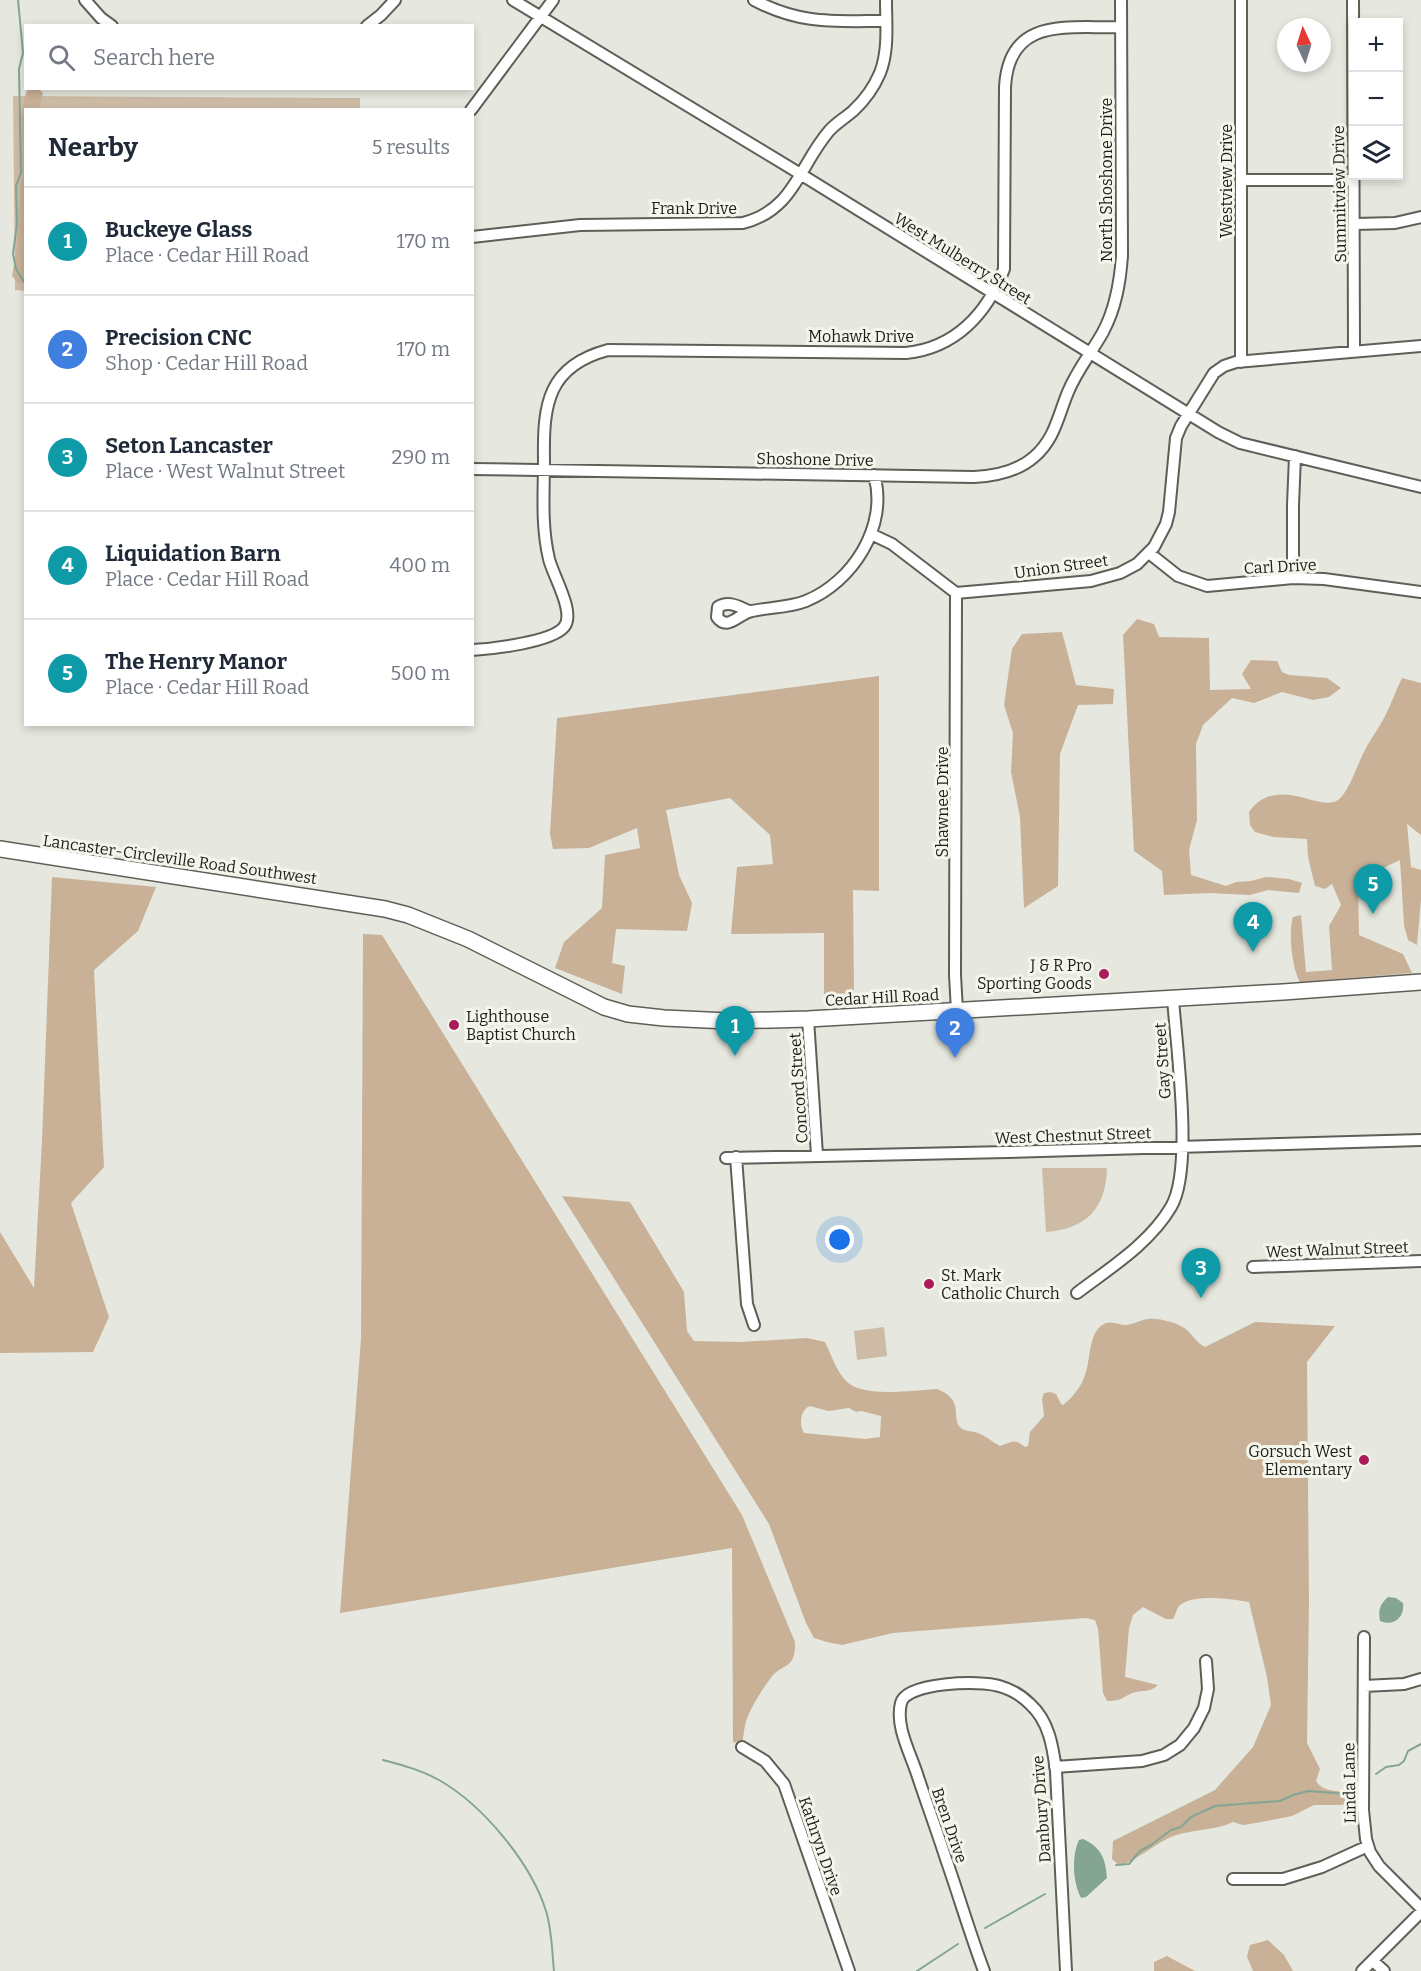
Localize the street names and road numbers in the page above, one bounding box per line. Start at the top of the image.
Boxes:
street label: North Shoshone Drive [1097,98,1116,262]
street label: Westview Drive [1217,124,1236,238]
street label: Summitview Drive [1329,125,1350,263]
street label: Frank Drive [651,199,737,218]
street label: West Mulberry Street [891,208,1035,309]
street label: Mohawk Drive [808,327,914,346]
street label: Shoshone Drive [756,449,874,470]
street label: Union Street [1013,550,1109,582]
street label: Carl Drive [1243,555,1317,578]
street label: Shawnee Drive [933,747,952,857]
street label: Lancaster-Circleville Road Southwest [42,831,318,888]
street label: Cedar Hill Road [824,985,940,1010]
street label: Gay Street [1150,1022,1175,1100]
street label: Concord Street [785,1032,812,1144]
street label: West Chestnut Street [994,1123,1152,1148]
street label: West Walnut Street [1265,1237,1409,1261]
street label: Linda Lane [1339,1742,1360,1824]
street label: Danbury Drive [1028,1755,1055,1863]
street label: Bren Drive [928,1785,971,1865]
street label: Kathryn Drive [795,1794,846,1898]

